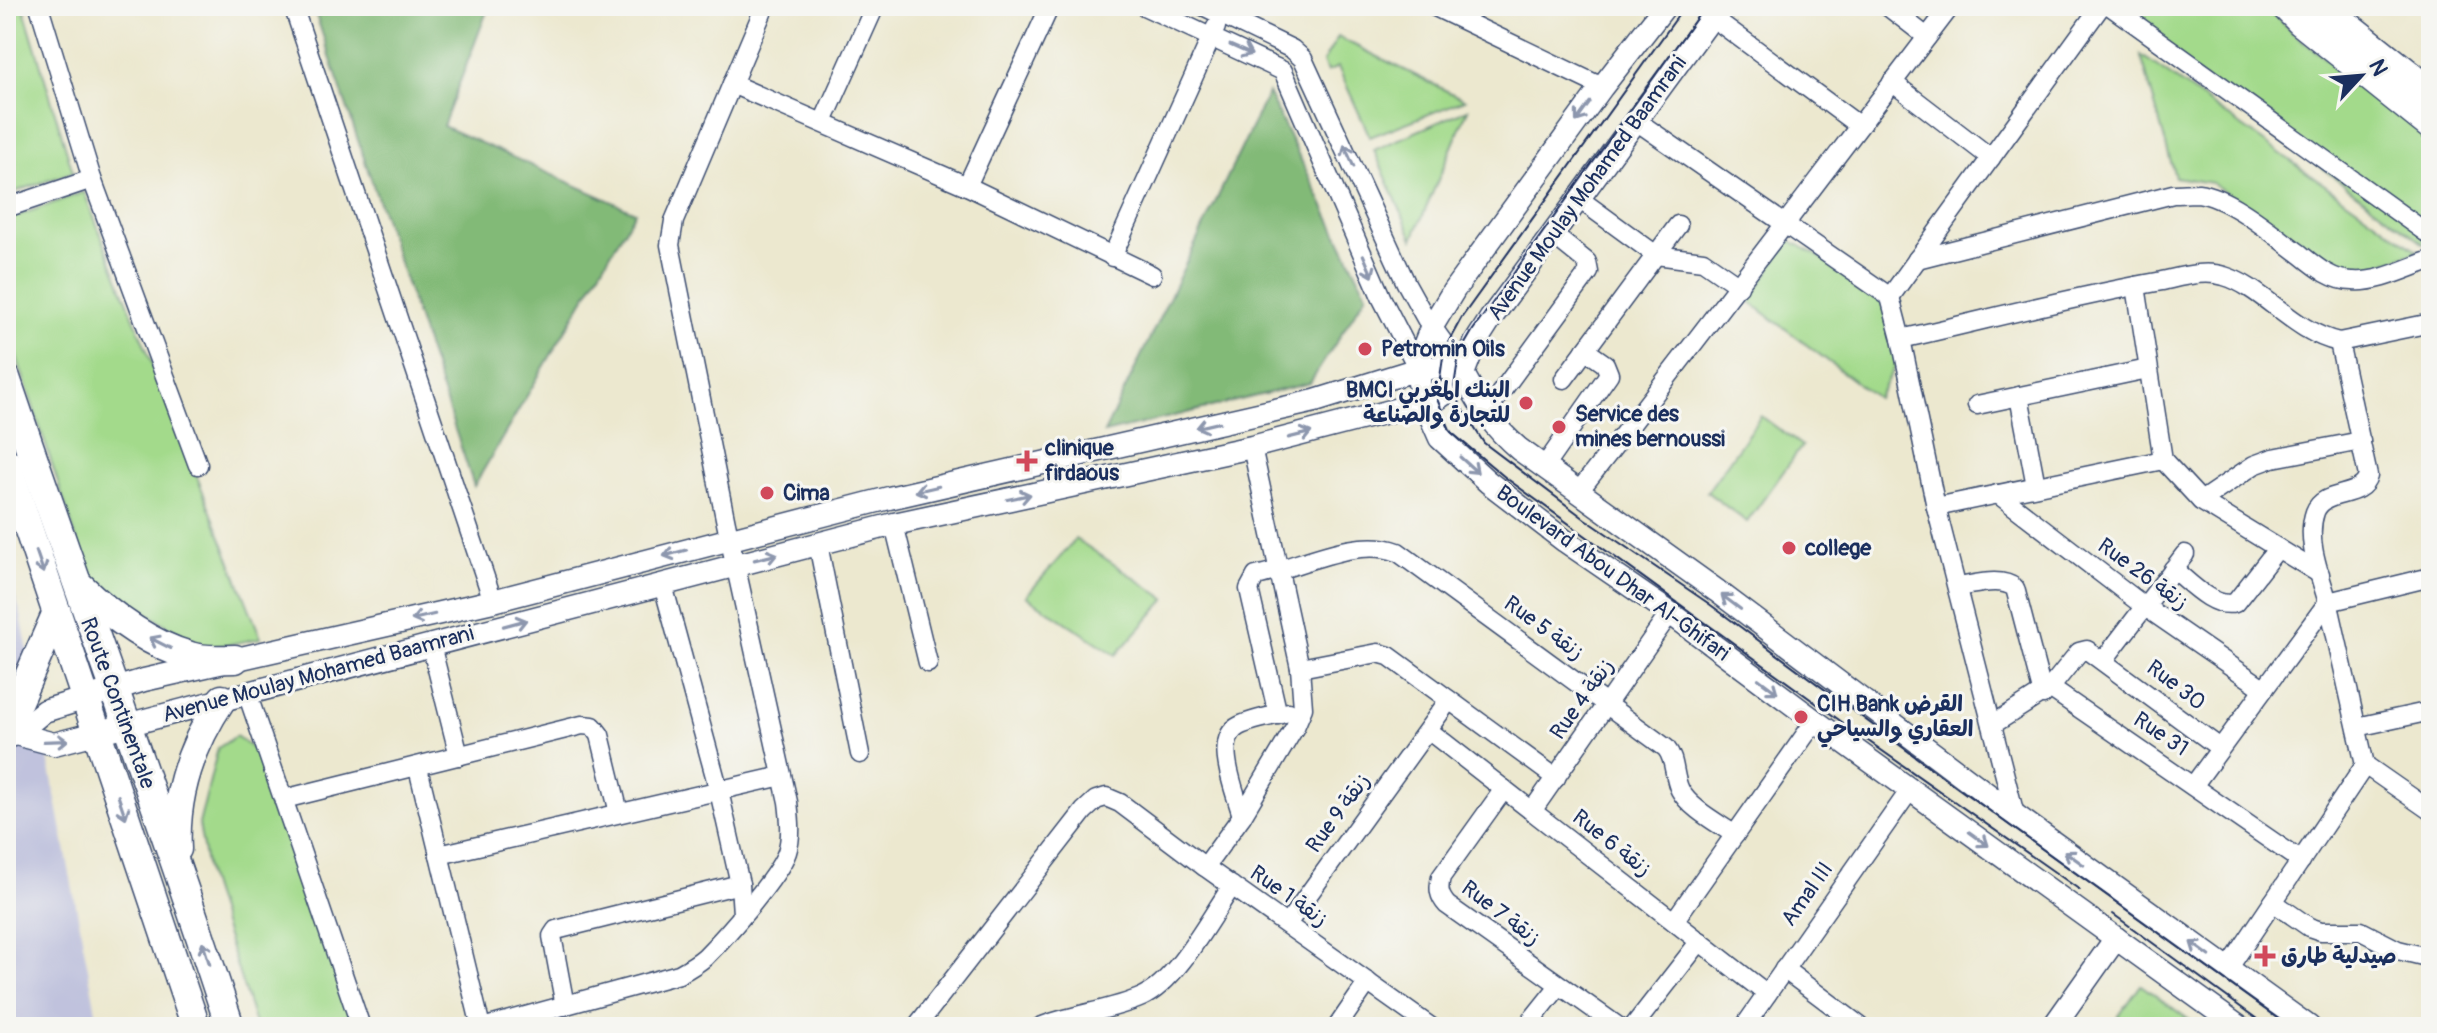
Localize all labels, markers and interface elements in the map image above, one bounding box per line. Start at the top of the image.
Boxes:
north arrow [2321,36,2401,116]
one-way arrow [1228,43,1252,58]
street label: Avenue Moulay Mohamed Baamrani [1481,50,1693,326]
text: N [2362,55,2394,81]
one-way arrow [1575,101,1591,123]
one-way arrow [1341,145,1356,169]
one-way arrow [1362,253,1377,278]
place label: Petromin Oils [1381,335,1505,363]
marker: Petromin Oils [1356,340,1374,358]
place label: BMCI البنك المغربي للتجارة والصناعة [1346,376,1510,429]
marker: BMCI البنك المغربي للتجارة والصناعة [1517,394,1535,412]
place label: Service des mines bernoussi [1575,400,1725,453]
one-way arrow [1196,418,1221,433]
marker: Service des mines bernoussi [1550,418,1568,436]
one-way arrow [1287,427,1313,442]
place label: clinique firdaous [1044,434,1119,487]
marker: clinique firdaous [1016,450,1038,472]
one-way arrow [1459,456,1479,474]
place label: Cima [783,479,830,507]
street label: Boulevard Abou Dhar Al-Ghifari [1491,479,1735,667]
one-way arrow [915,482,941,497]
marker: Cima [758,484,776,502]
one-way arrow [1006,489,1031,504]
street label: Rue 26 زنقة [2092,532,2194,616]
place label: college [1804,534,1872,562]
marker: college [1780,539,1798,557]
one-way arrow [663,546,689,561]
one-way arrow [753,549,779,564]
one-way arrow [33,550,48,575]
street label: Rue 5 زنقة [1498,590,1590,666]
one-way arrow [1721,594,1743,610]
one-way arrow [411,610,436,625]
street label: Route Continentale [74,613,162,793]
one-way arrow [501,615,527,630]
street label: Avenue Moulay Mohamed Baamrani [159,619,477,729]
one-way arrow [149,634,173,650]
street label: Rue 4 زنقة [1544,653,1620,745]
street label: Rue 30 [2141,654,2211,716]
one-way arrow [1757,678,1779,695]
place label: CIH Bank القرض العقاري والسياحي [1817,690,1973,748]
street label: Rue 31 [2128,706,2194,762]
marker: CIH Bank القرض العقاري والسياحي [1792,708,1810,726]
one-way arrow [43,733,69,748]
street label: Rue 9 زنقة [1300,768,1376,858]
one-way arrow [116,794,131,819]
street label: Rue 6 زنقة [1567,803,1657,883]
one-way arrow [1967,831,1989,847]
one-way arrow [2064,850,2086,866]
street label: Amal III [1775,856,1839,932]
street label: Rue 1 زنقة [1245,859,1333,933]
street label: Rue 7 زنقة [1456,874,1546,952]
one-way arrow [198,941,213,966]
one-way arrow [2190,941,2212,957]
place label: صيدلية طارق [2281,942,2397,970]
marker: صيدلية طارق [2256,947,2274,965]

